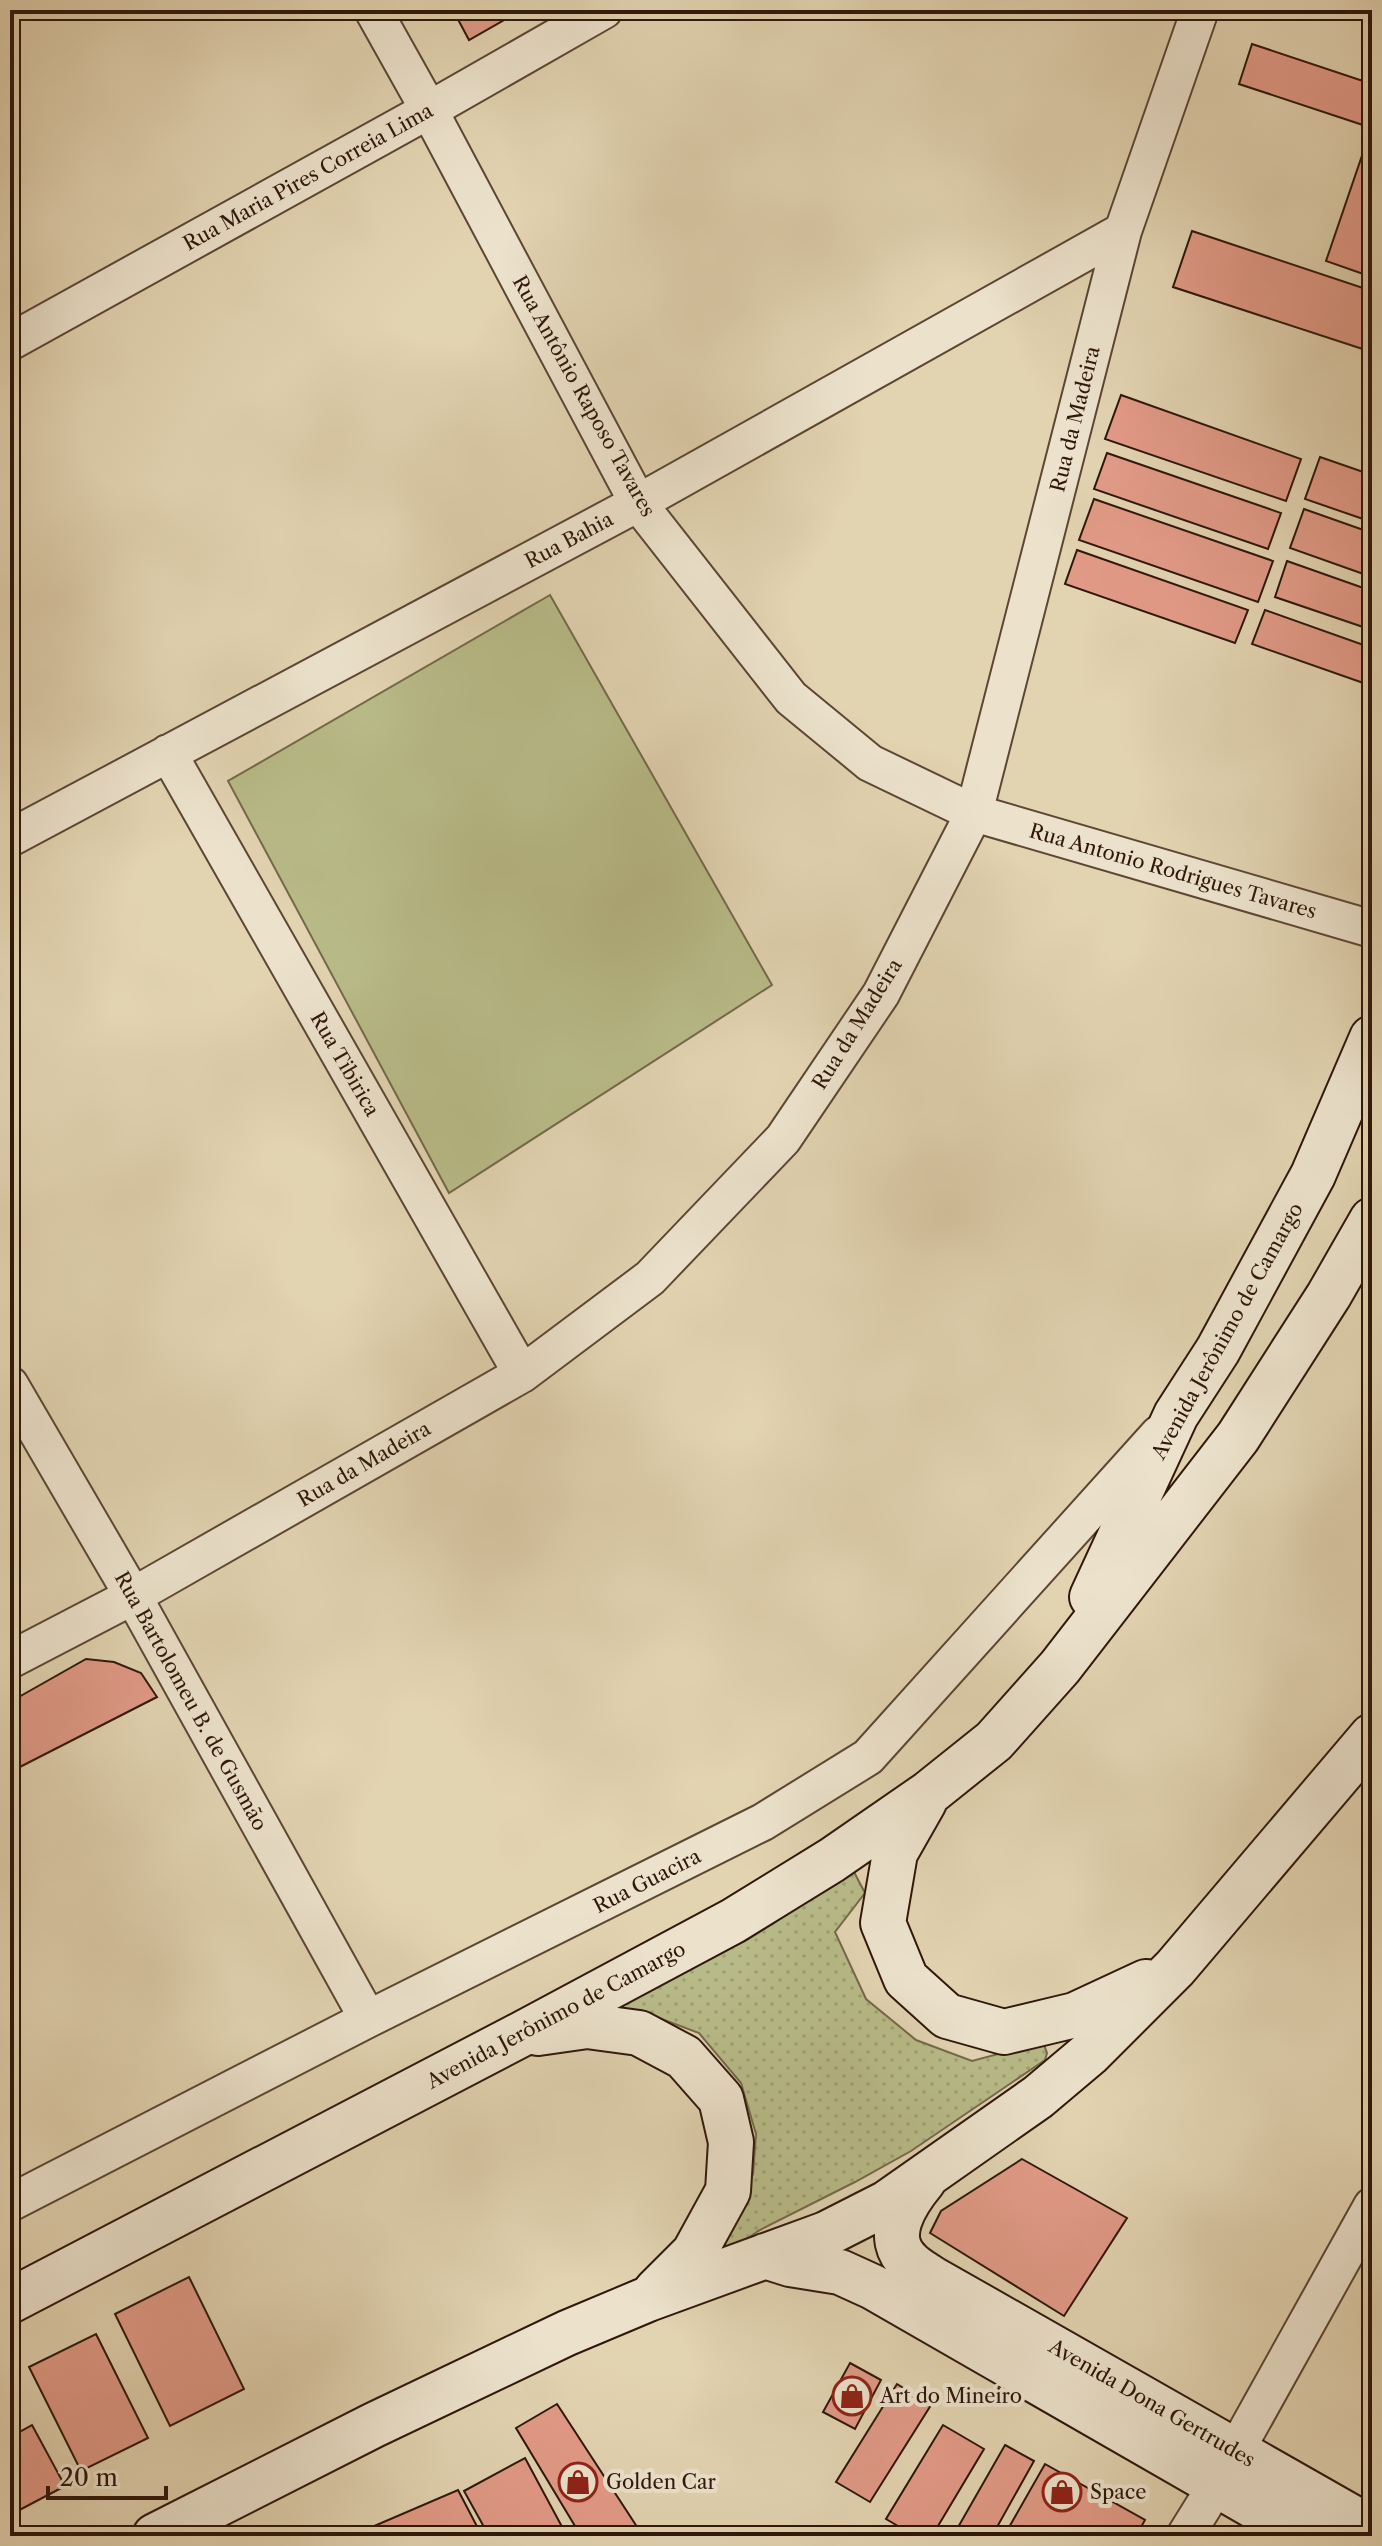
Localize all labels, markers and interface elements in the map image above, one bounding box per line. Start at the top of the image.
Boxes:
street label: Rua Maria Pires Correia Lima [179,98,437,256]
street label: Rua Antônio Raposo Tavares [508,271,660,521]
street label: Rua da Madeira [1045,343,1105,494]
street label: Rua Bahia [521,507,618,573]
street label: Rua Antonio Rodrigues Tavares [1027,818,1319,924]
street label: Rua da Madeira [807,954,907,1094]
street label: Rua Tibirica [305,1008,385,1121]
street label: Avenida Jerônimo de Camargo [1146,1199,1308,1464]
street label: Rua da Madeira [293,1416,435,1512]
street label: Rua Bartolomeu B. de Gusmão [110,1567,272,1835]
street label: Rua Guacira [589,1844,705,1918]
street label: Avenida Jerônimo de Camargo [422,1936,690,2094]
street label: Avenida Dona Gertrudes [1044,2334,1259,2472]
shop icon: Art do Mineiro [831,2375,873,2417]
place label: Art do Mineiro [879,2384,1022,2408]
scale bar [48,2450,166,2500]
shop icon: Golden Car [557,2461,599,2503]
text: 20 m [60,2463,118,2492]
place label: Golden Car [606,2470,717,2494]
shop icon: Space [1041,2471,1083,2513]
place label: Space [1090,2480,1146,2504]

